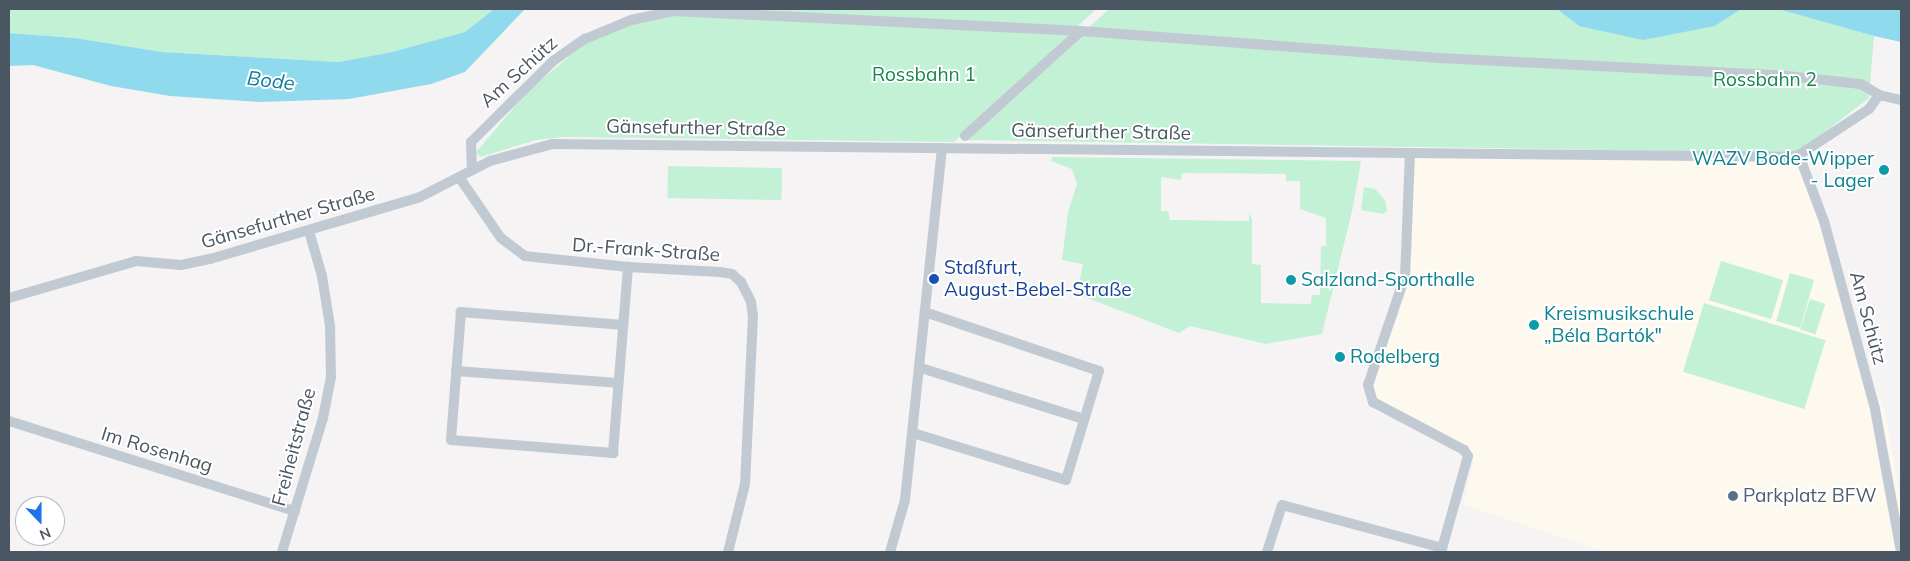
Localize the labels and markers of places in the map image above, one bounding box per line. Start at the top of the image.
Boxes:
place label: WAZV Bode-Wipper - Lager [1692,148,1874,192]
marker: WAZV Bode-Wipper - Lager [1878,164,1890,176]
place label: Staßfurt, August-Bebel-Straße [944,257,1132,301]
place label: Salzland-Sporthalle [1301,269,1475,291]
marker: Staßfurt, August-Bebel-Straße [928,273,940,285]
marker: Salzland-Sporthalle [1285,274,1297,286]
place label: Kreismusikschule „Béla Bartók" [1544,303,1694,347]
marker: Kreismusikschule „Béla Bartók" [1528,319,1540,331]
place label: Rodelberg [1350,346,1440,368]
marker: Rodelberg [1334,351,1346,363]
place label: Parkplatz BFW [1743,485,1877,507]
marker: Parkplatz BFW [1727,490,1739,502]

